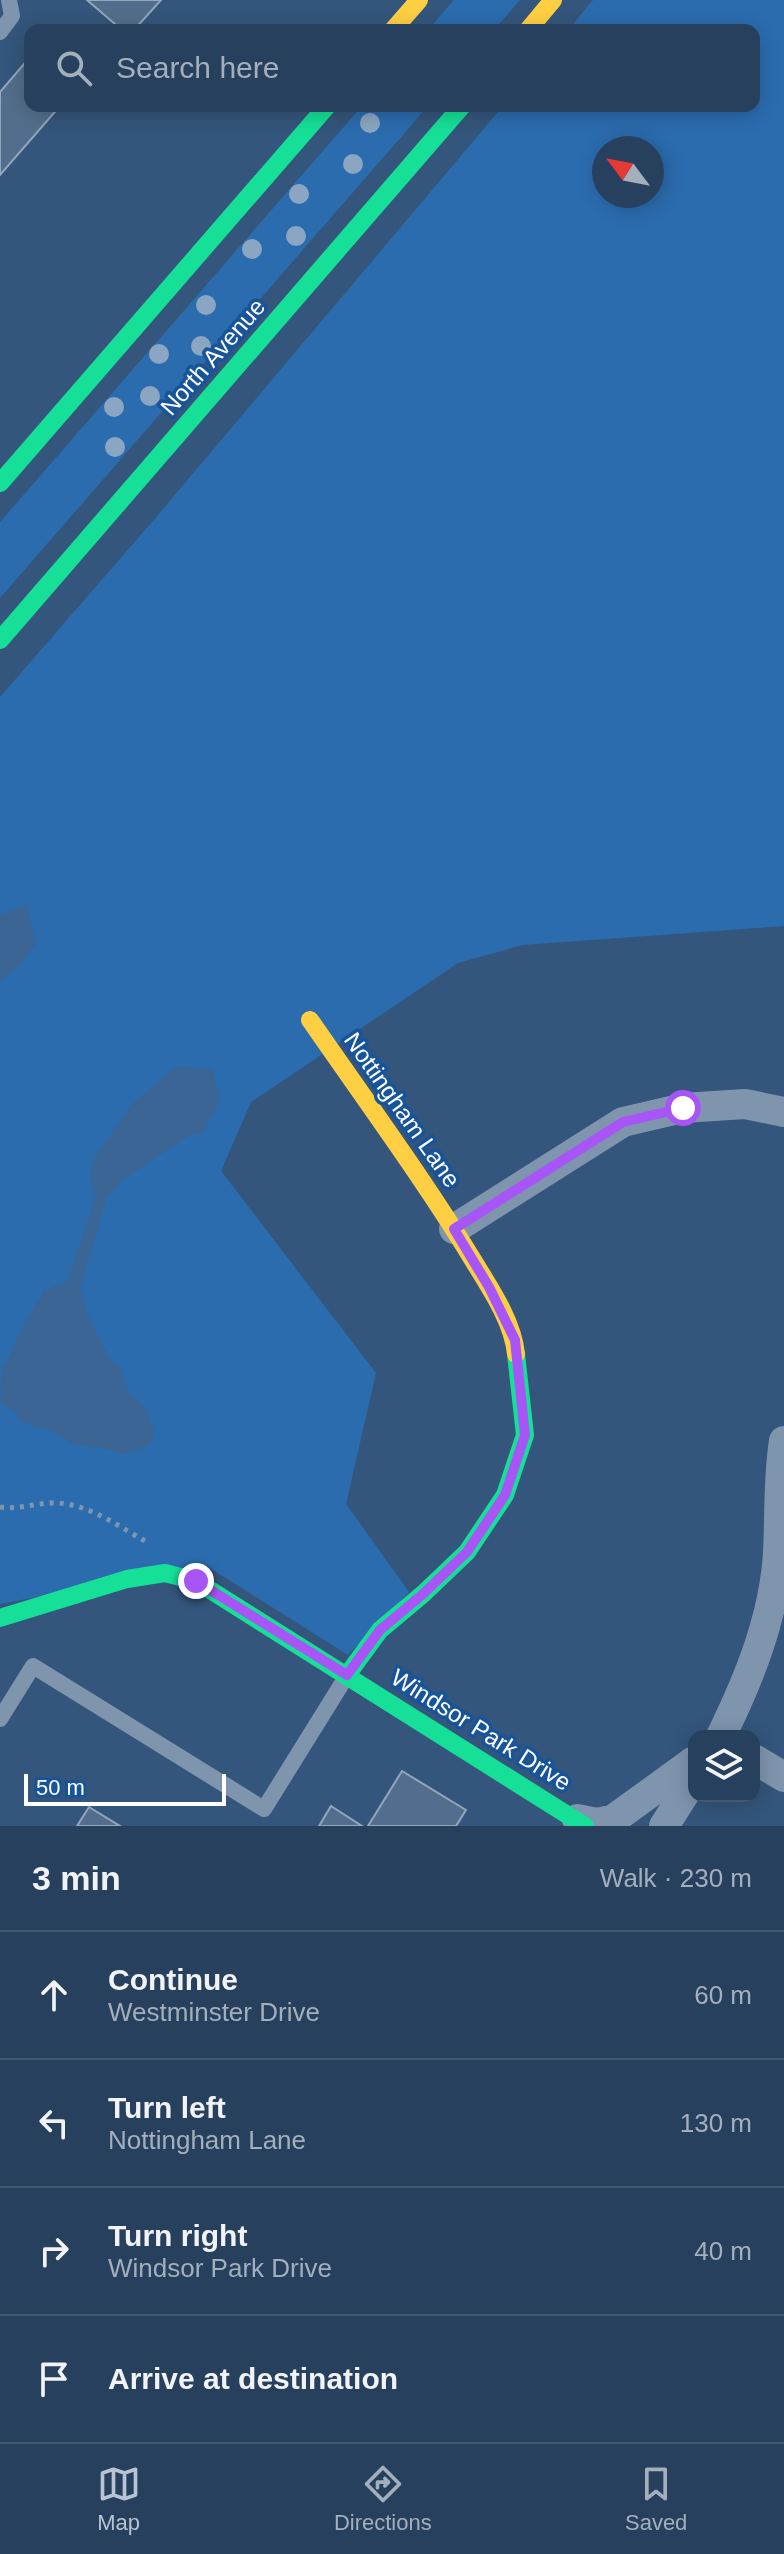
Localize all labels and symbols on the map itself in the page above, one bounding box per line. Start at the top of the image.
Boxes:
north arrow [592,136,664,208]
street label: North Avenue [155,293,270,420]
street label: Nottingham Lane [339,1027,466,1192]
route start [665,1090,701,1126]
route end [178,1563,214,1599]
street label: Windsor Park Drive [386,1663,576,1796]
scale bar [24,1770,226,1806]

